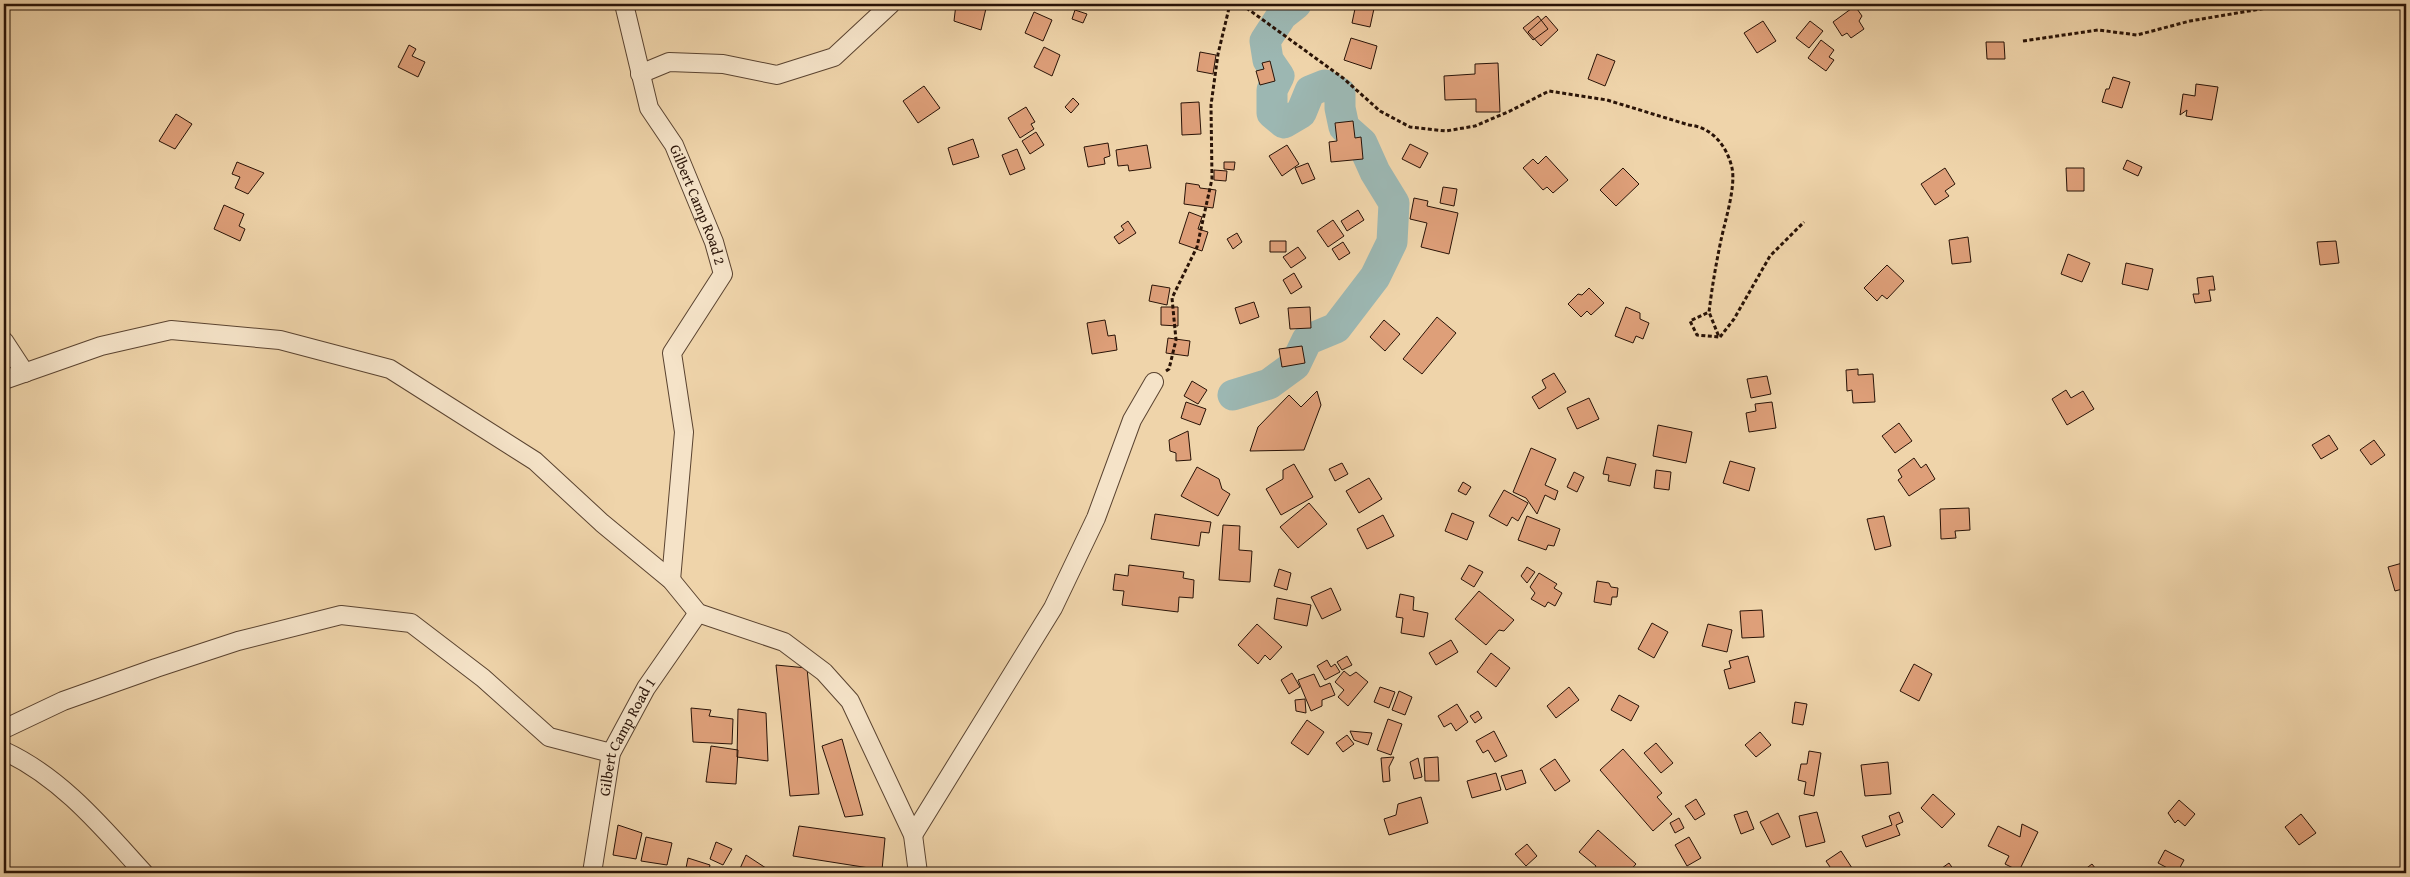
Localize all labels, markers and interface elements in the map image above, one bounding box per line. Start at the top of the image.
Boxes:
street label: Gilbert Camp Road 2 [665,141,731,267]
street label: Gilbert Camp Road 1 [593,673,660,797]

